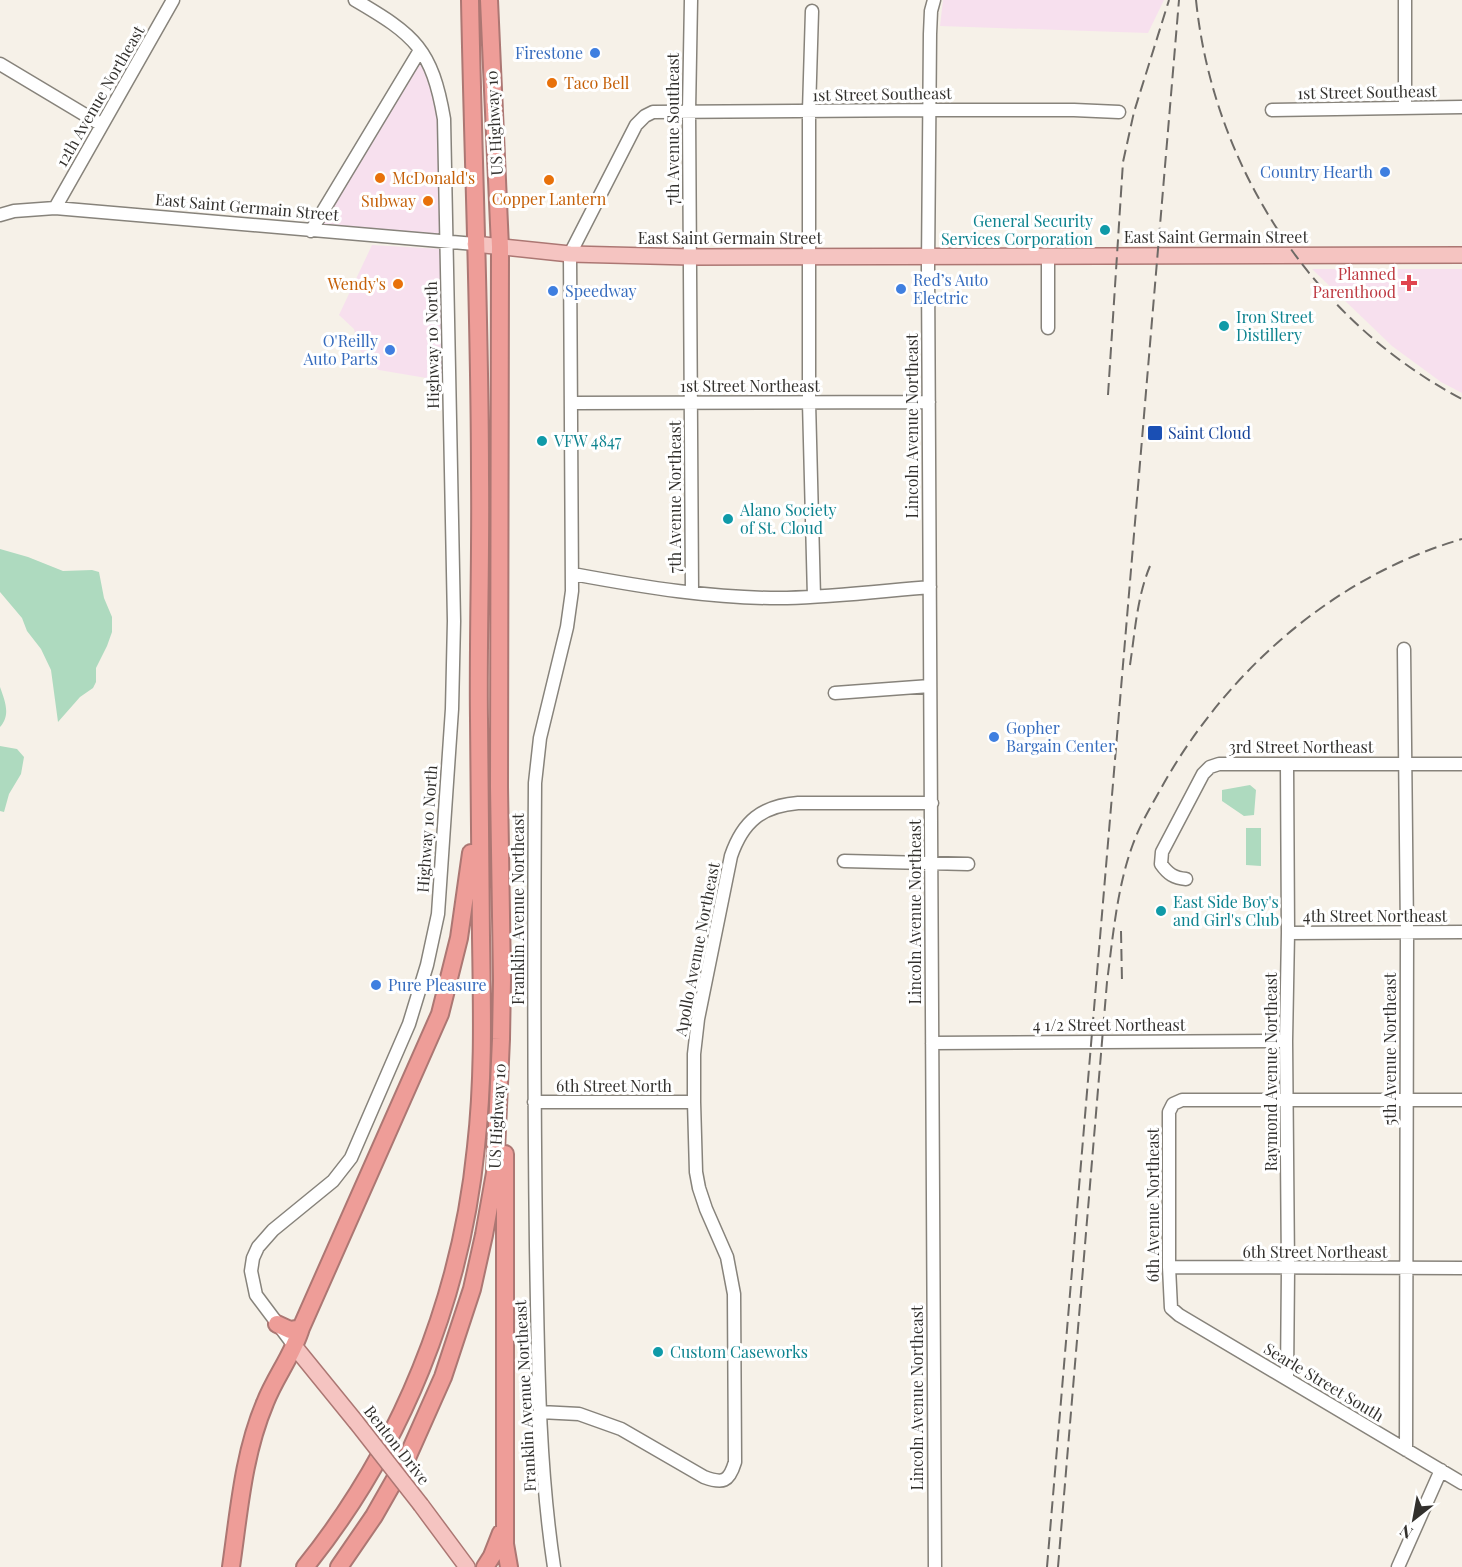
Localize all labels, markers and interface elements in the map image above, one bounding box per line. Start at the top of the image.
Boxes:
street label: 12th Avenue Northeast [51,21,149,170]
place label: Firestone [515,42,583,63]
marker: Firestone [588,46,602,60]
street label: 7th Avenue Southeast [662,52,683,205]
street label: US Highway 10 [480,70,507,176]
place label: Taco Bell [564,72,630,93]
marker: Taco Bell [545,76,559,90]
street label: 1st Street Southeast [1297,80,1437,103]
street label: 1st Street Southeast [812,82,952,105]
place label: Country Hearth [1260,161,1374,182]
marker: Country Hearth [1378,165,1392,179]
place label: McDonald's [392,167,475,188]
marker: McDonald's [373,171,387,185]
marker: Copper Lantern [542,173,556,187]
street label: East Saint Germain Street [154,188,340,225]
place label: Copper Lantern [492,188,607,209]
place label: Subway [361,190,416,211]
marker: Subway [421,194,435,208]
place label: General Security Services Corporation [941,210,1093,249]
marker: General Security Services Corporation [1098,223,1112,237]
street label: East Saint Germain Street [1124,226,1308,247]
street label: East Saint Germain Street [638,227,822,248]
place label: Planned Parenthood [1312,263,1396,302]
place label: Red’s Auto Electric [913,269,989,308]
place label: Wendy's [326,273,386,294]
marker: Planned Parenthood [1400,274,1418,292]
marker: Wendy's [391,277,405,291]
street label: Highway 10 North [420,280,443,409]
place label: Speedway [565,280,637,301]
marker: Red’s Auto Electric [894,282,908,296]
marker: Speedway [546,284,560,298]
place label: Iron Street Distillery [1236,306,1314,345]
marker: Iron Street Distillery [1217,319,1231,333]
place label: O'Reilly Auto Parts [303,330,378,369]
street label: Lincoln Avenue Northeast [901,333,922,519]
marker: O'Reilly Auto Parts [383,343,397,357]
street label: 1st Street Northeast [680,375,820,396]
street label: 7th Avenue Northeast [664,420,685,573]
place label: Saint Cloud [1168,422,1251,443]
marker: Saint Cloud [1146,424,1164,442]
place label: VFW 4847 [553,430,622,451]
marker: VFW 4847 [535,434,549,448]
place label: Alano Society of St. Cloud [739,499,837,538]
marker: Alano Society of St. Cloud [721,512,735,526]
place label: Gopher Bargain Center [1006,717,1115,756]
marker: Gopher Bargain Center [987,730,1001,744]
street label: 3rd Street Northeast [1229,736,1374,757]
street label: Highway 10 North [412,764,441,893]
street label: Franklin Avenue Northeast [507,813,528,1005]
street label: Lincoln Avenue Northeast [904,819,925,1005]
street label: Apollo Avenue Northeast [669,860,724,1039]
place label: East Side Boy's and Girl's Club [1173,891,1279,930]
marker: East Side Boy's and Girl's Club [1154,904,1168,918]
street label: 4th Street Northeast [1303,905,1448,926]
street label: Raymond Avenue Northeast [1260,972,1281,1172]
street label: 5th Avenue Northeast [1379,972,1400,1125]
place label: Pure Pleasure [388,974,487,995]
marker: Pure Pleasure [369,978,383,992]
street label: 4 1/2 Street Northeast [1033,1014,1186,1035]
street label: US Highway 10 [483,1063,510,1169]
street label: 6th Street North [556,1075,673,1096]
street label: 6th Avenue Northeast [1142,1127,1163,1282]
street label: 6th Street Northeast [1243,1241,1388,1262]
street label: Franklin Avenue Northeast [509,1299,540,1492]
street label: Lincoln Avenue Northeast [906,1305,927,1491]
street label: Searle Street South [1260,1337,1389,1426]
place label: Custom Caseworks [670,1341,808,1362]
marker: Custom Caseworks [651,1345,665,1359]
street label: Benton Drive [360,1401,435,1488]
north arrow [1384,1489,1444,1549]
text: N [1395,1520,1416,1544]

